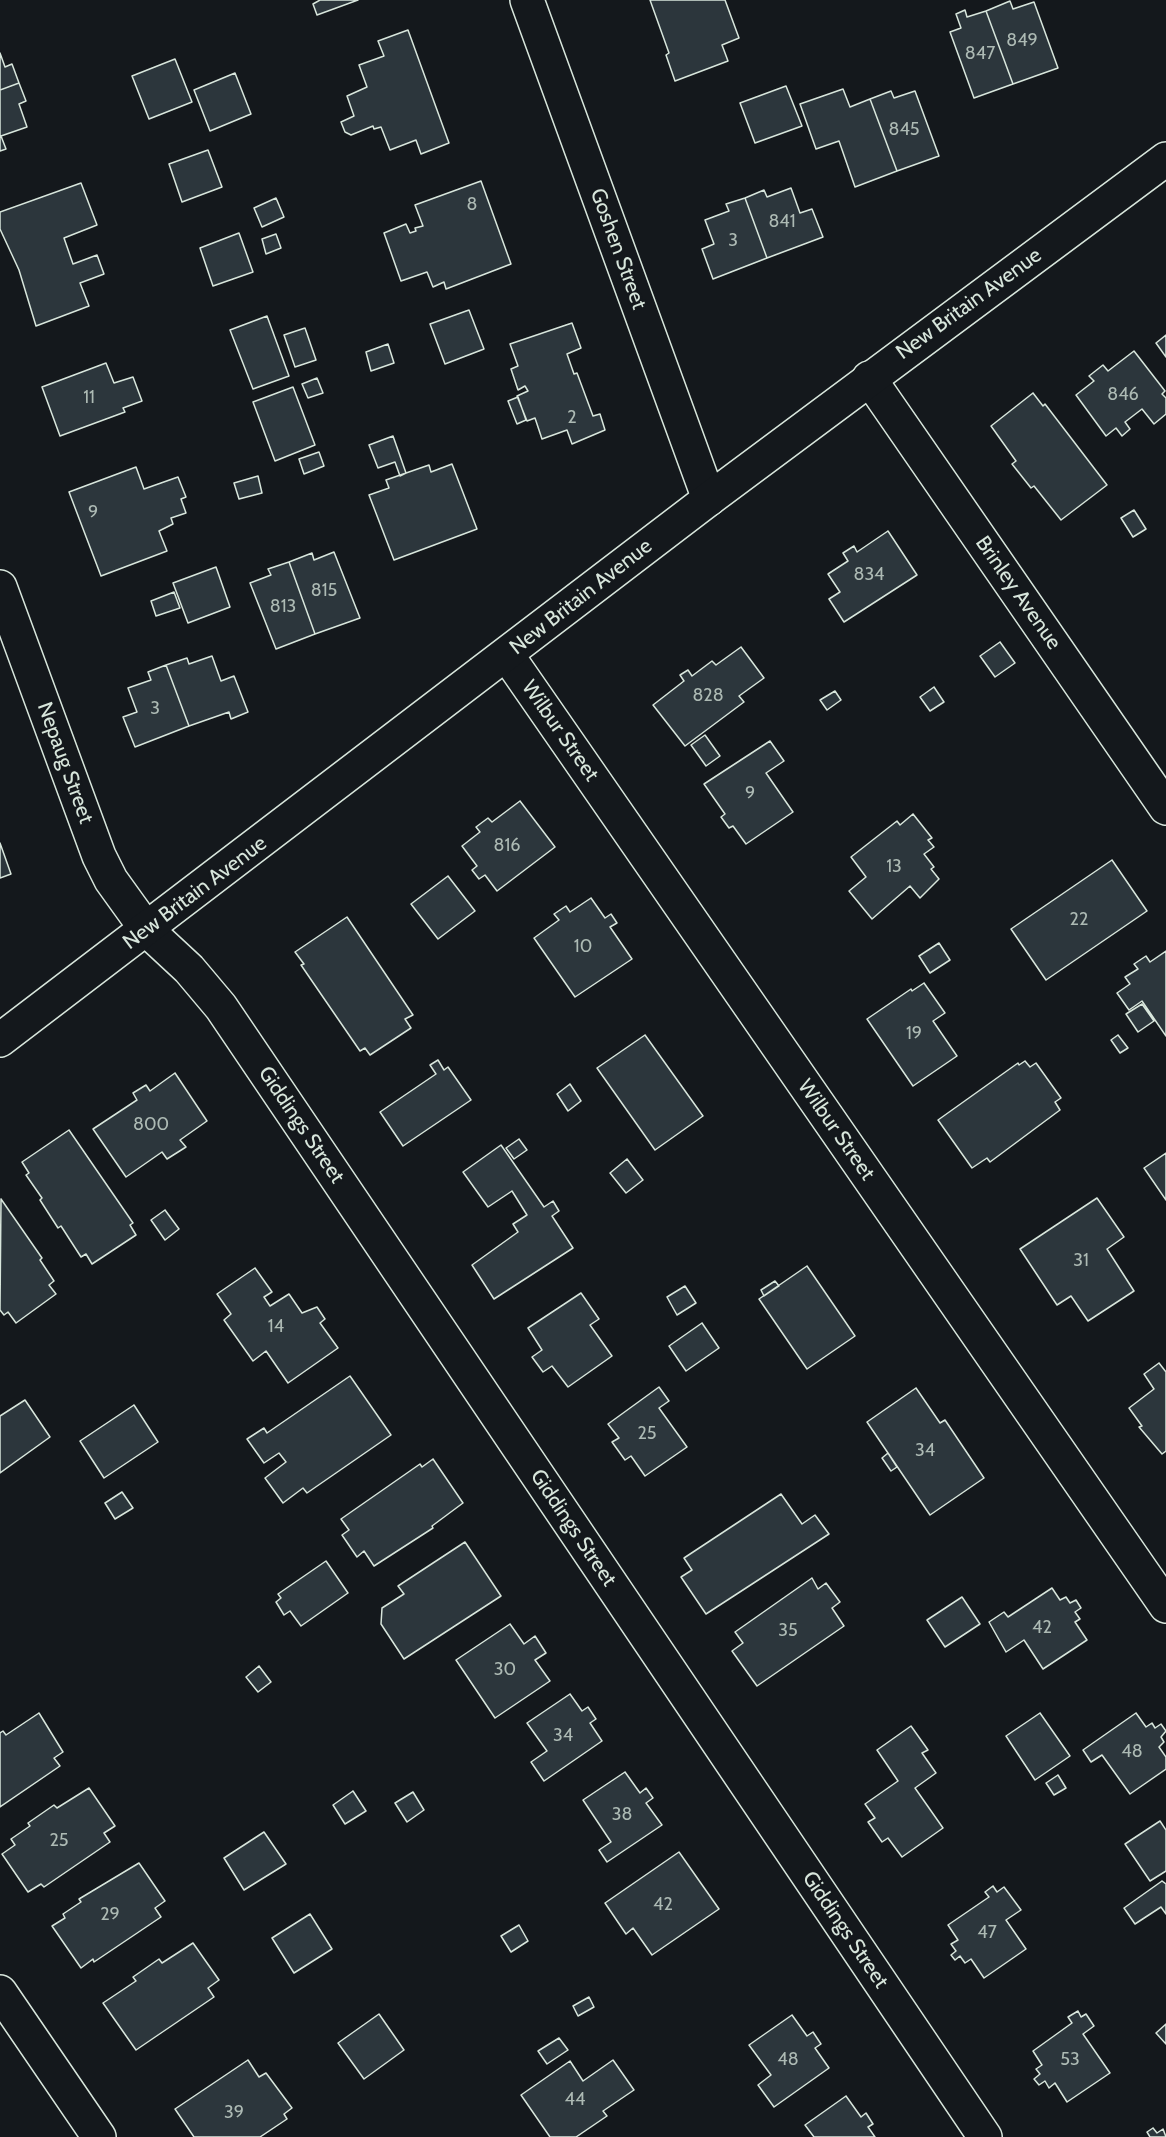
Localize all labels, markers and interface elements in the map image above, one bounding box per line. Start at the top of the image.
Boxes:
house number: 849 [1006,30,1038,52]
house number: 847 [965,43,995,65]
house number: 845 [888,119,920,141]
street label: Goshen Street [584,185,652,313]
house number: 8 [467,194,477,216]
house number: 841 [768,211,796,233]
house number: 3 [728,230,738,252]
street label: New Britain Avenue [891,243,1047,365]
house number: 846 [1107,384,1139,406]
house number: 11 [83,387,95,409]
house number: 2 [567,407,577,429]
house number: 9 [88,502,98,524]
street label: Brinley Avenue [970,531,1066,655]
street label: New Britain Avenue [505,534,657,660]
house number: 834 [853,564,885,586]
house number: 815 [311,580,337,602]
house number: 813 [270,596,296,618]
street label: Wilbur Street [516,676,604,786]
house number: 828 [692,685,724,707]
house number: 3 [150,698,160,720]
street label: Nepaug Street [31,699,99,827]
house number: 9 [745,783,755,805]
street label: New Britain Avenue [118,831,272,955]
house number: 816 [494,835,520,857]
house number: 13 [886,856,902,878]
house number: 22 [1070,909,1088,931]
house number: 10 [574,936,592,958]
house number: 19 [906,1023,922,1045]
street label: Giddings Street [253,1062,349,1188]
street label: Wilbur Street [792,1075,880,1185]
house number: 800 [133,1114,169,1136]
house number: 31 [1073,1250,1089,1272]
house number: 14 [268,1316,284,1338]
house number: 25 [637,1423,657,1445]
house number: 34 [915,1440,935,1462]
street label: Giddings Street [525,1465,621,1591]
house number: 42 [1032,1617,1052,1639]
house number: 35 [778,1620,798,1642]
house number: 30 [494,1659,516,1681]
house number: 34 [553,1725,573,1747]
house number: 48 [1121,1741,1143,1763]
house number: 38 [612,1804,632,1826]
house number: 25 [49,1830,69,1852]
street label: Giddings Street [797,1867,893,1993]
house number: 42 [653,1894,673,1916]
house number: 29 [100,1904,120,1926]
house number: 47 [977,1922,997,1944]
house number: 48 [777,2049,799,2071]
house number: 53 [1060,2049,1080,2071]
house number: 44 [565,2089,585,2111]
house number: 39 [224,2102,244,2124]

